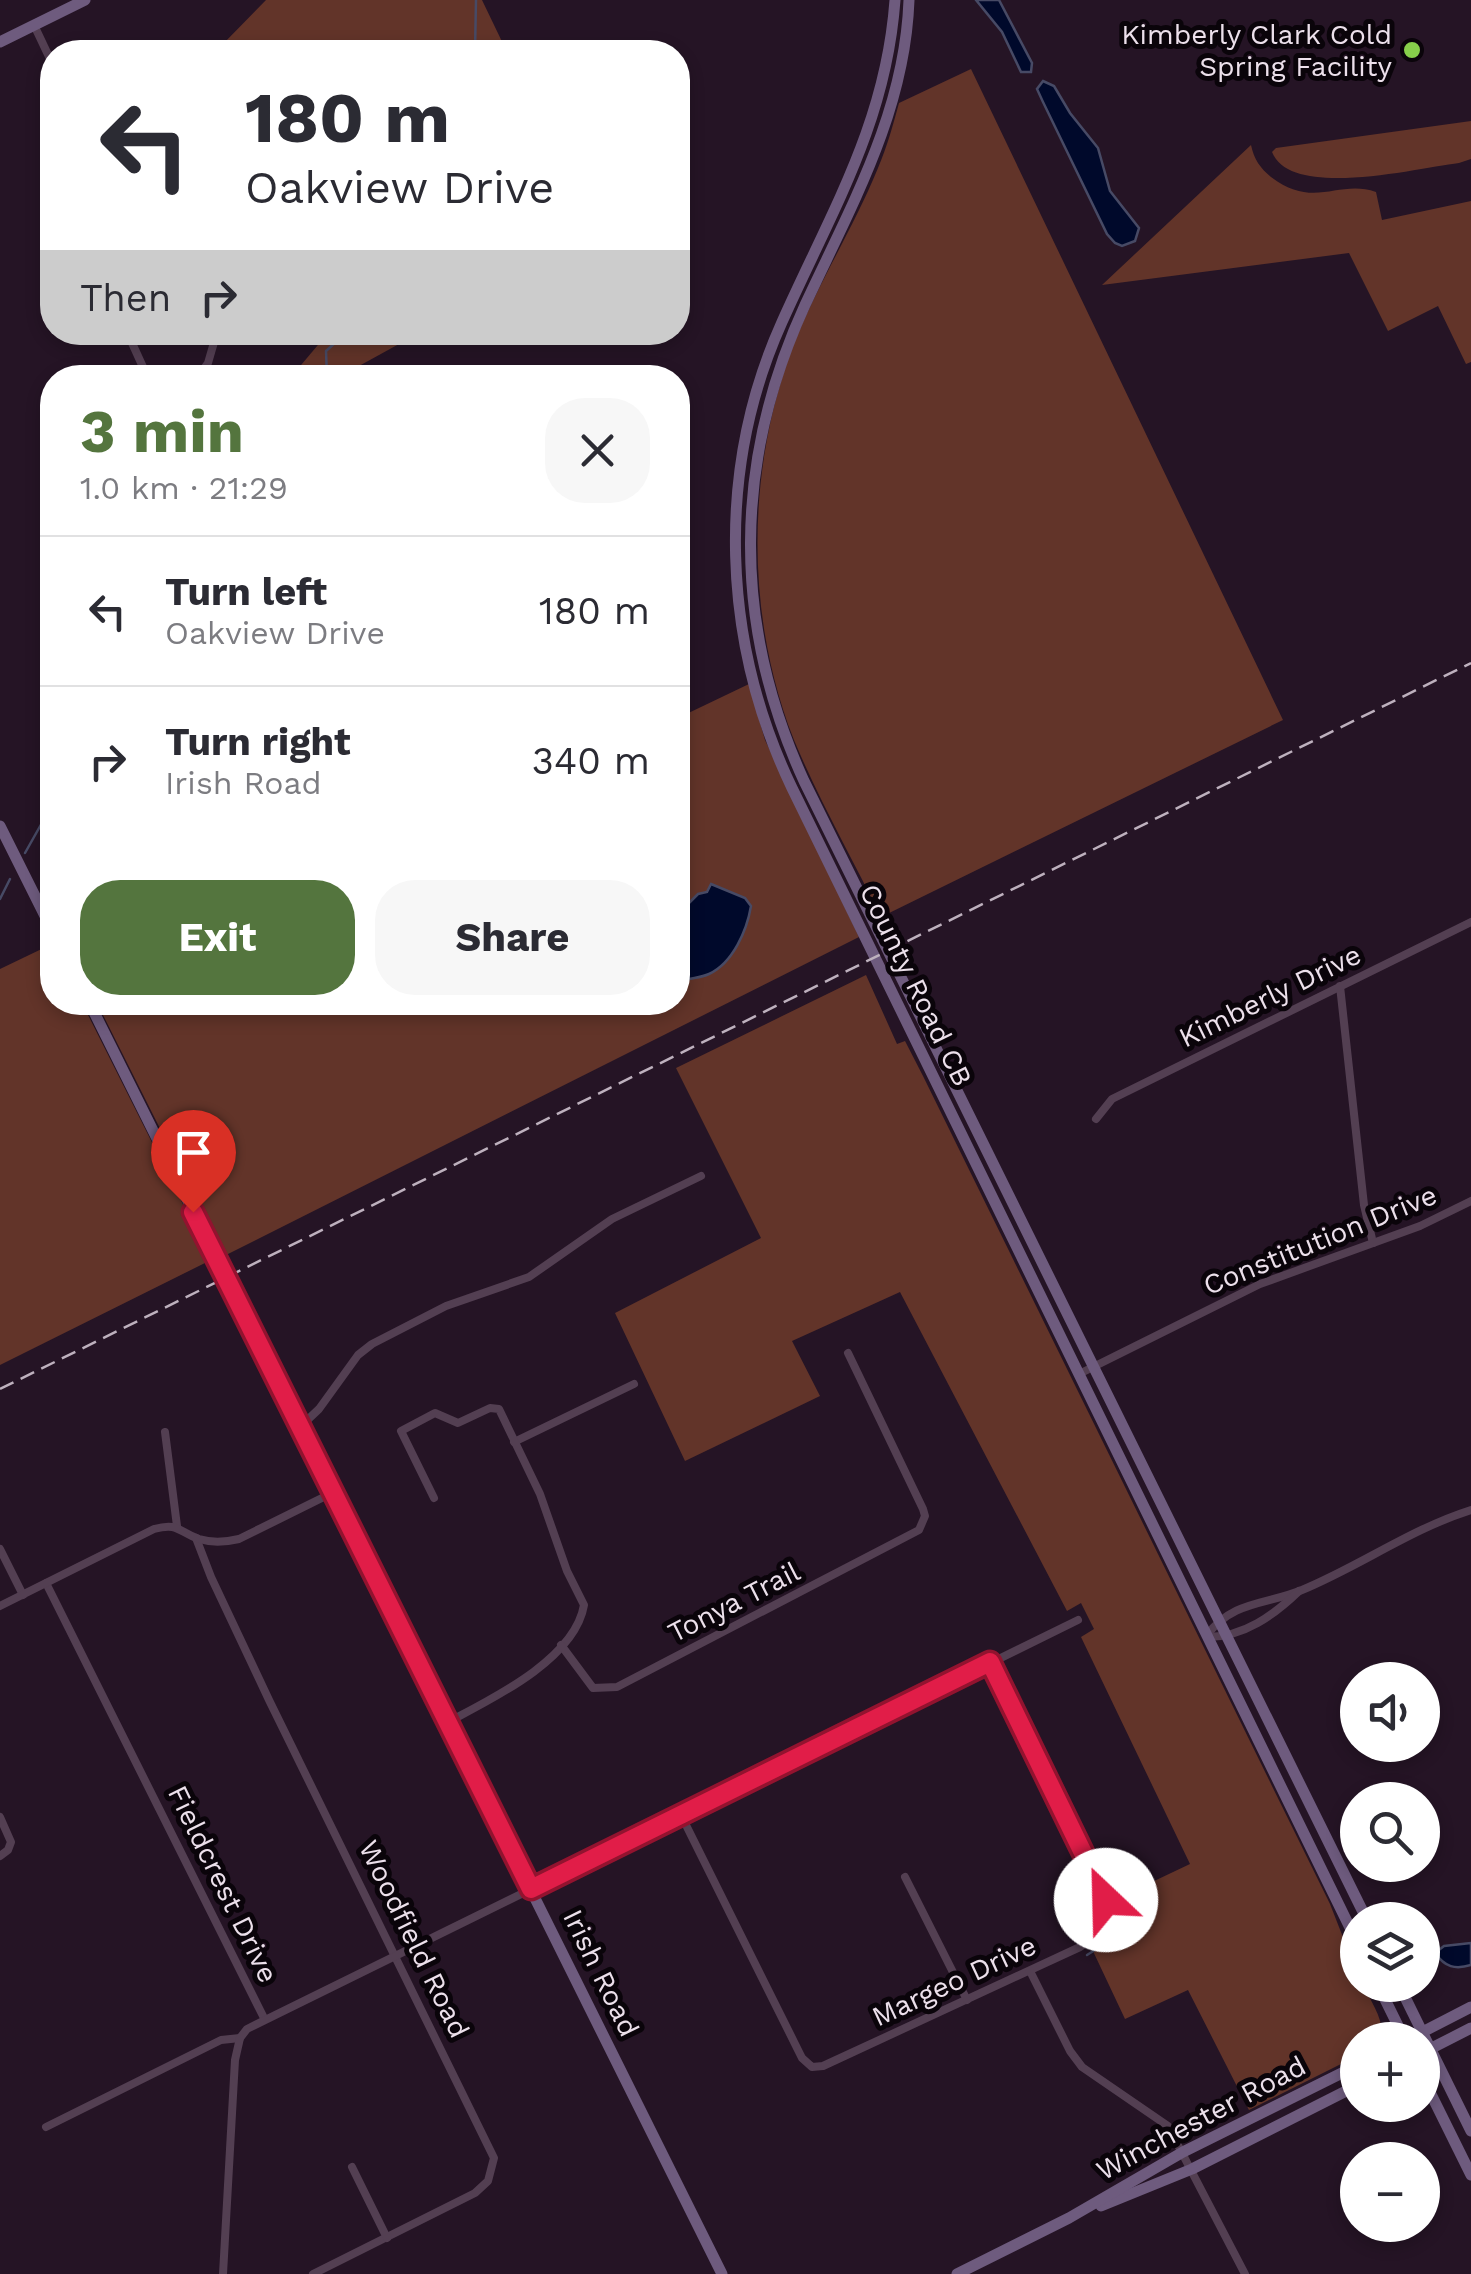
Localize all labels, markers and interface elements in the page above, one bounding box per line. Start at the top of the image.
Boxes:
place label: Kimberly Clark Cold Spring Facility [1121,18,1393,83]
marker: Kimberly Clark Cold Spring Facility [1401,39,1423,61]
text: 180 m [245,77,450,159]
icon: left [80,80,210,210]
text: Oakview Drive [245,161,554,214]
icon: right [191,270,246,325]
text: Then [80,276,171,320]
text: 3 min [80,396,244,467]
button: close [545,398,650,503]
text: 1.0 km · 21:29 [80,469,288,507]
text: Turn left [165,570,327,614]
icon: left [80,584,135,639]
text: 180 m [539,589,650,633]
text: Oakview Drive [165,614,385,652]
text: Turn right [165,720,351,764]
icon: right [80,734,135,789]
text: 340 m [532,739,650,783]
text: Irish Road [165,764,322,802]
street label: County Road CB [853,879,979,1091]
button: Exit [80,880,355,995]
button: Share [375,880,650,995]
street label: Kimberly Drive [1174,938,1366,1054]
pin [151,1110,236,1213]
icon: arrive [166,1125,221,1180]
street label: Constitution Drive [1198,1178,1442,1302]
street label: Tonya Trail [663,1555,806,1649]
map controls [1340,1662,1440,2242]
button: sound [1340,1662,1440,1762]
street label: Fieldcrest Drive [161,1780,285,1988]
button: search [1340,1782,1440,1882]
street label: Woodfield Road [352,1835,476,2043]
position arrow [1054,1848,1158,1952]
button: layers [1340,1902,1440,2002]
street label: Irish Road [556,1904,646,2042]
street label: Margeo Drive [867,1929,1041,2033]
button: + [1340,2022,1440,2122]
street label: Winchester Road [1091,2049,1311,2187]
button: − [1340,2142,1440,2242]

